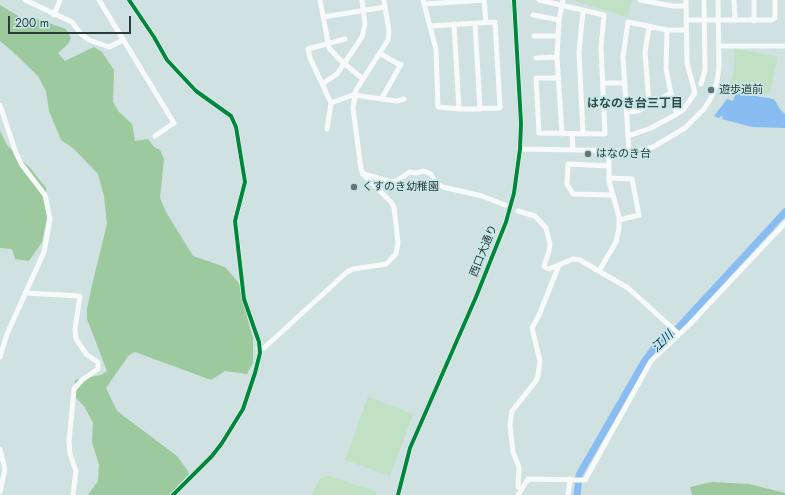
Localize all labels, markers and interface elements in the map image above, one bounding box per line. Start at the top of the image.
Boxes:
scale bar [10,8,133,34]
text: 200 m [15,14,49,32]
place label: 遊歩道前 [719,83,763,97]
marker: 遊歩道前 [706,85,716,95]
district label: はなのき台三丁目 [587,97,683,111]
place label: はなのき台 [596,147,651,161]
marker: はなのき台 [583,149,593,159]
place label: くすのき幼稚園 [362,180,439,194]
marker: くすのき幼稚園 [349,182,359,192]
street label: 西口大通り [468,223,500,279]
water label: 江川 [649,328,677,356]

